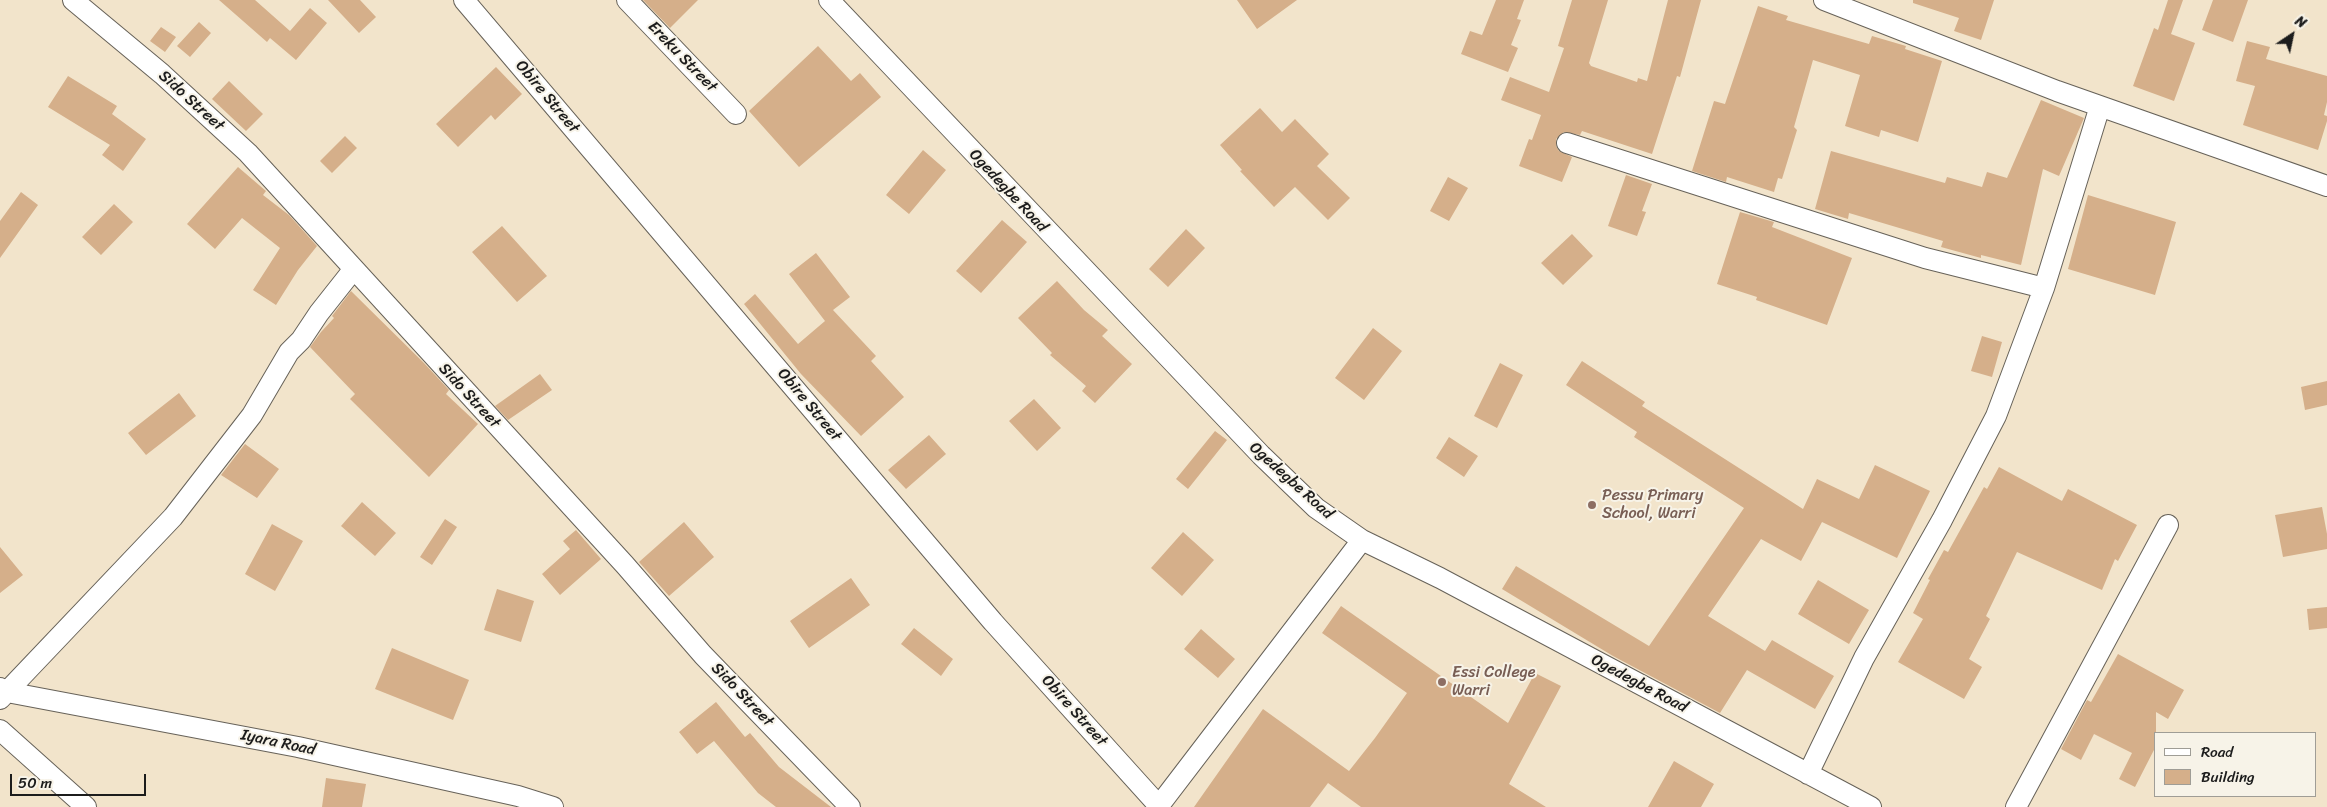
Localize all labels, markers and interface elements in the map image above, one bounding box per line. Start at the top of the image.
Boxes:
text: N [2290,9,2312,35]
north arrow [2267,10,2317,60]
street label: Ereku Street [643,17,721,97]
street label: Obire Street [511,57,583,137]
street label: Sido Street [154,67,228,135]
street label: Ogedegbe Road [965,146,1051,236]
street label: Sido Street [434,360,504,432]
street label: Obire Street [773,365,845,445]
street label: Ogedegbe Road [1245,438,1337,524]
place label: Pessu Primary School, Warri [1602,486,1703,524]
marker: Pessu Primary School, Warri [1586,499,1598,511]
street label: Ogedegbe Road [1588,651,1690,717]
street label: Sido Street [707,659,777,731]
place label: Essi College Warri [1452,663,1535,701]
street label: Obire Street [1037,672,1111,750]
marker: Essi College Warri [1436,676,1448,688]
street label: Iyara Road [239,726,317,760]
legend [2154,732,2317,797]
text: Road [2201,739,2233,765]
scale bar [12,764,149,796]
text: Building [2201,764,2255,790]
text: 50 m [18,770,52,796]

